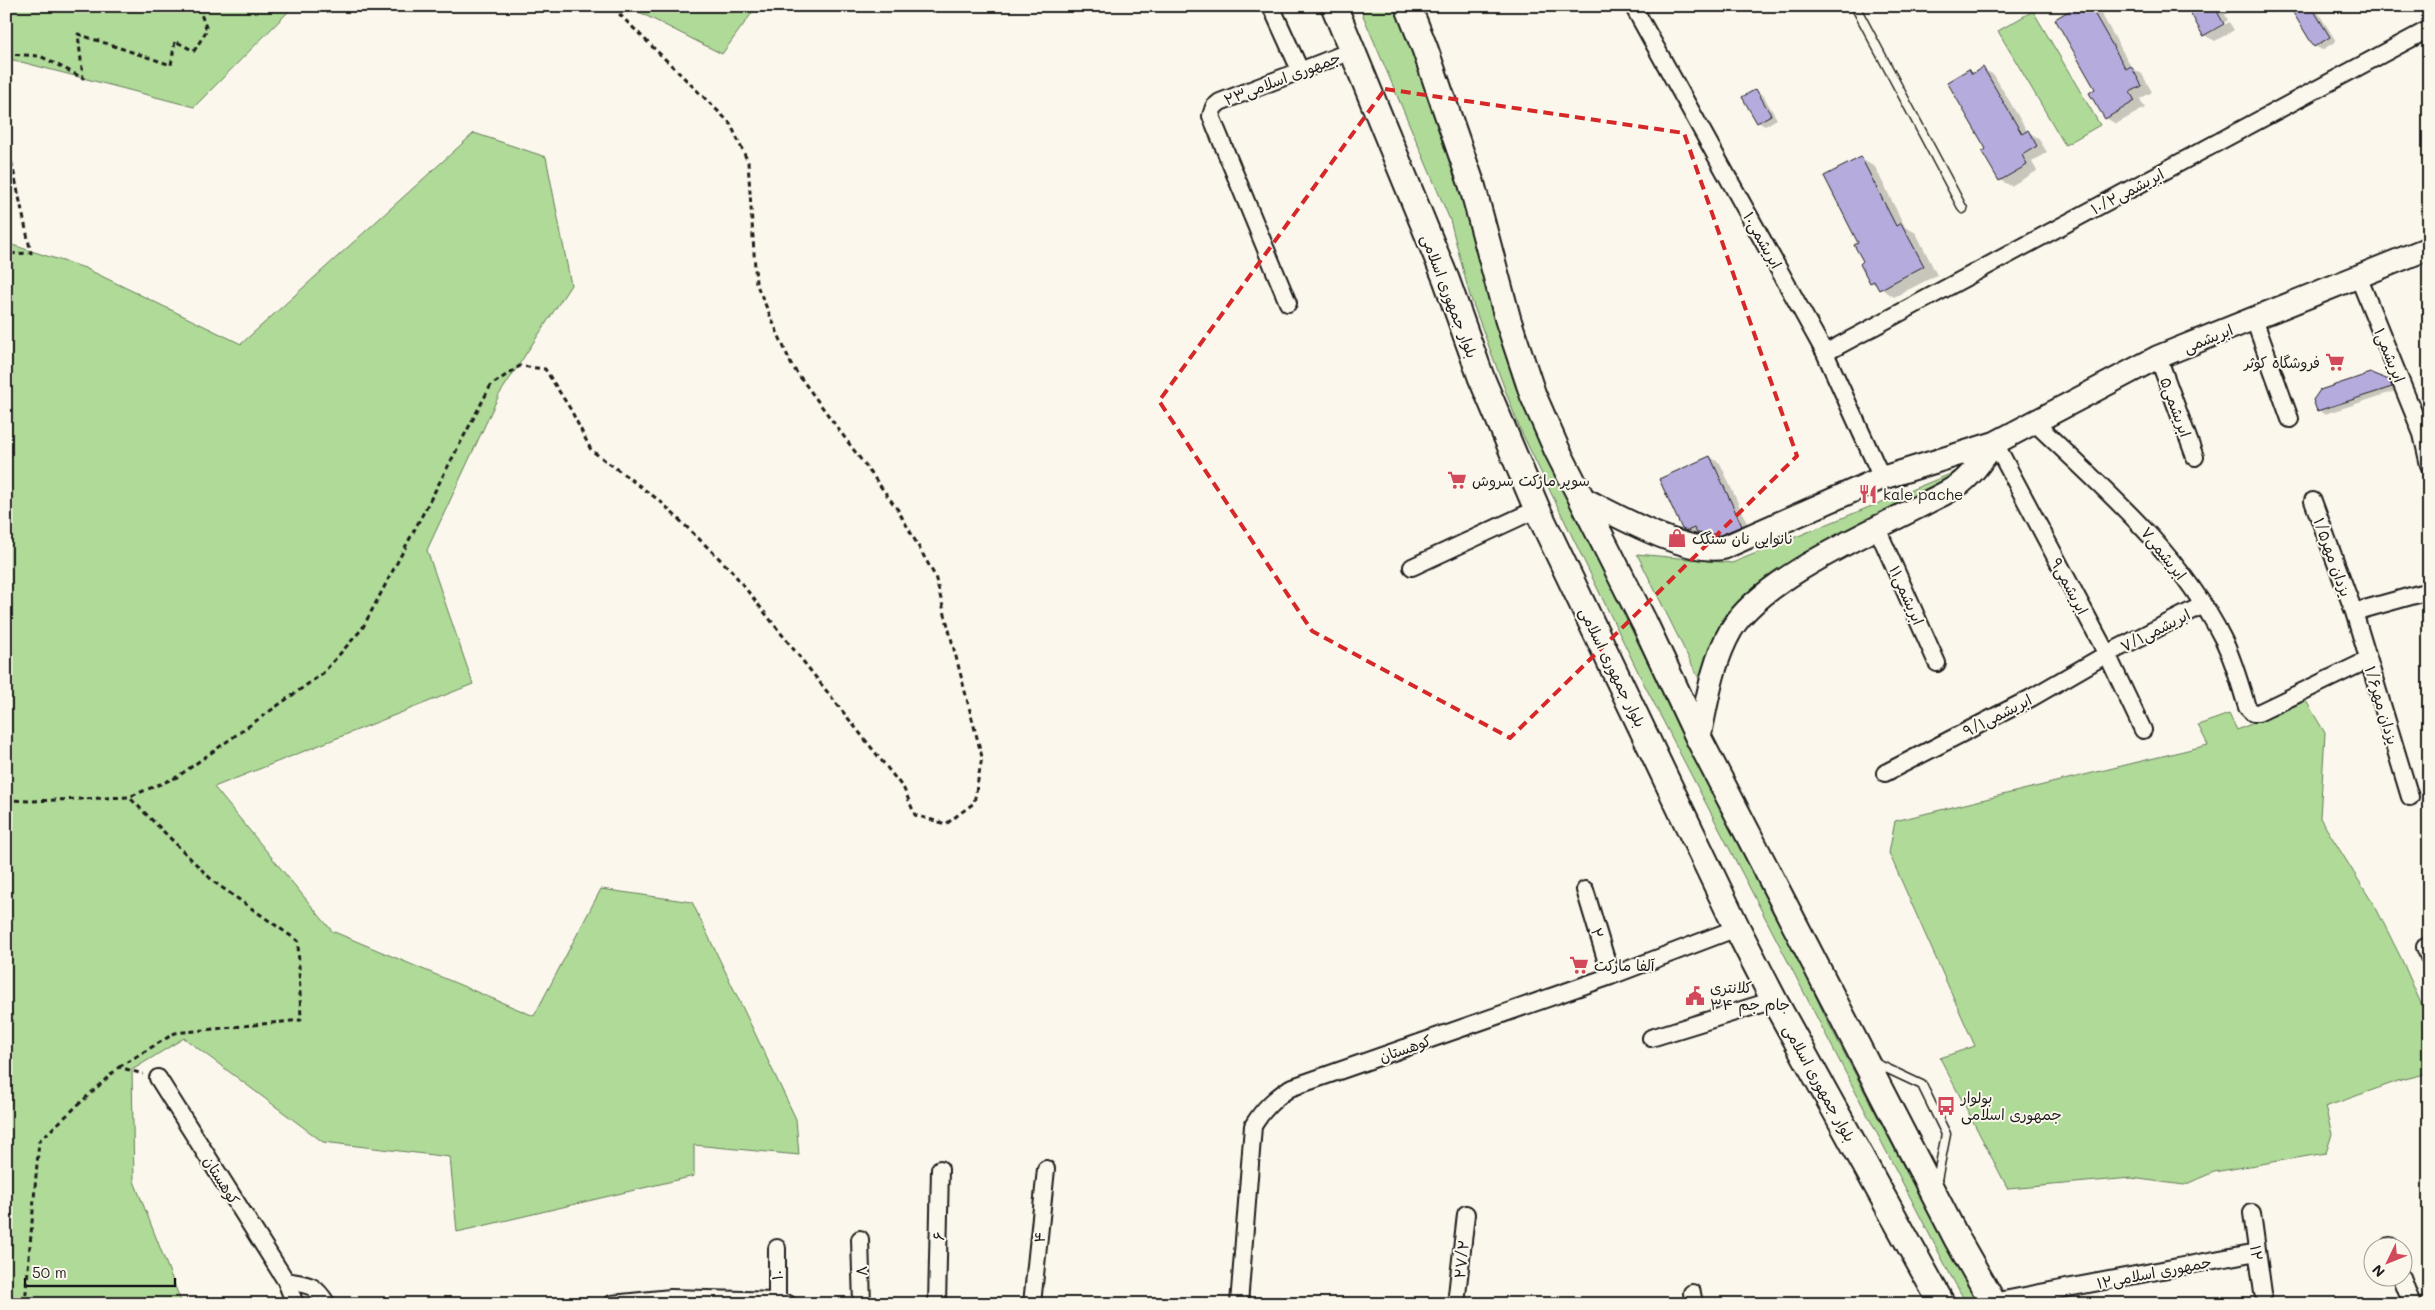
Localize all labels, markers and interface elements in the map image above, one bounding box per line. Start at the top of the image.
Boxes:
street label: جمهوری اسلامی۲۳ [1221,47,1344,110]
street label: ۱۰/۲ابریشمی [2087,163,2168,220]
street label: ابریشمی۱۰ [1738,208,1787,272]
street label: بلوار جمهوری اسلامی [1416,231,1483,361]
street label: ابریشمی [2180,319,2236,358]
street label: ابریشمی۱ [2369,325,2410,386]
supermarket icon: فروشگاه کوثر [2324,351,2346,373]
place label: فروشگاه کوثر [2242,352,2320,372]
street label: ابریشمی۵ [2155,374,2196,440]
supermarket icon: سوپر مارکت سروش [1446,469,1468,491]
place label: سوپر مارکت سروش [1472,470,1590,491]
restaurant icon: kale pache [1857,483,1879,505]
place label: kale pache [1883,484,1963,504]
street label: ۱/۵یزدان مهر [2309,515,2357,599]
street label: ابریشمی۷ [2136,522,2191,584]
shop icon: نانوایی نان سنگک [1666,527,1688,549]
place label: نانوایی نان سنگک [1692,528,1793,549]
street label: ابریشمی۹ [2046,554,2093,618]
street label: ابریشمی۱۱ [1884,562,1929,628]
street label: بلوار جمهوری اسلامی [1574,604,1651,731]
street label: ابریشمی۷/۱ [2117,604,2194,657]
street label: ۱/۶یزدان مهر [2361,663,2403,747]
street label: ۹/۱ابریشمی [1959,689,2035,742]
street label: ۲ [1587,925,1609,941]
supermarket icon: آلفا مارکت [1568,954,1590,976]
place label: آلفا مارکت [1594,955,1656,975]
place label: کلانتری ۳۴ جام جم [1710,977,1790,1017]
public building icon: کلانتری ۳۴ جام جم [1684,985,1706,1007]
street label: بلوار جمهوری اسلامی [1779,1021,1861,1146]
street label: کوهستان [1376,1030,1434,1066]
place label: بولوار جمهوری اسلامی [1960,1087,2062,1125]
bus stop icon: بولوار جمهوری اسلامی [1935,1095,1957,1117]
street label: کوهستان [199,1152,245,1208]
street label: ۴ [1028,1230,1050,1244]
street label: ۶ [928,1231,948,1241]
north arrow [2362,1238,2412,1288]
street label: ۲۷/۲ [1449,1239,1473,1279]
street label: ۱۲ [2246,1244,2268,1262]
street label: جمهوری اسلامی۱۲ [2095,1251,2213,1294]
scale bar [25,1255,175,1287]
text: N [2368,1261,2389,1282]
text: 50 m [32,1262,67,1282]
street label: ۸ [851,1265,871,1277]
street label: ۱۰ [767,1270,787,1280]

